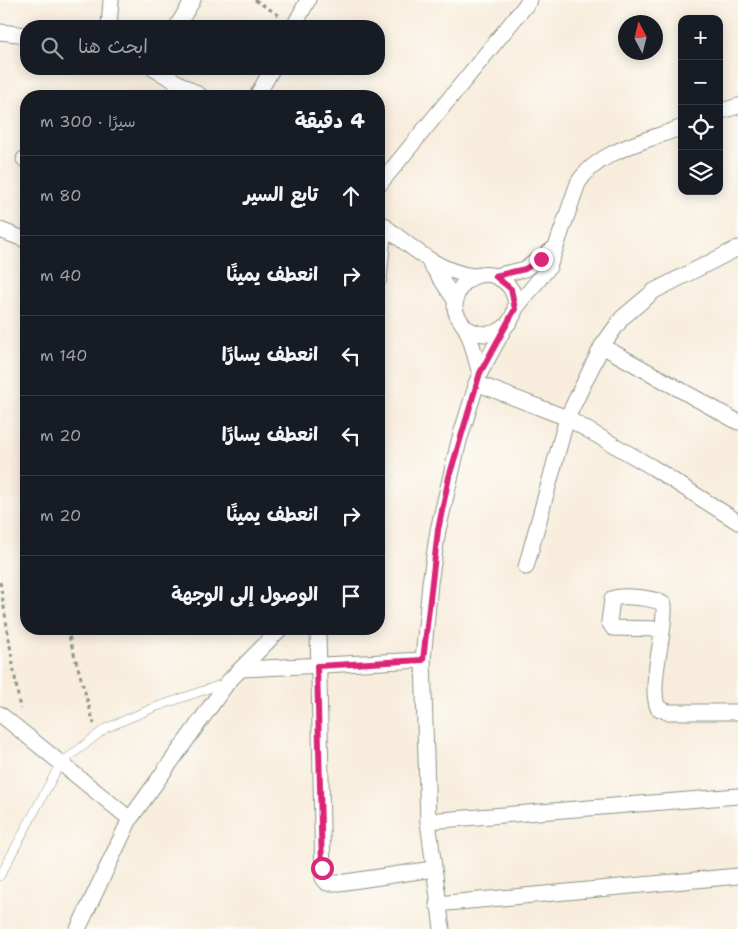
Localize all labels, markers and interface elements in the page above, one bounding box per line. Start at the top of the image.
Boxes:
north arrow [618,15,663,60]
map controls [678,15,723,195]
button: + [678,15,723,60]
search box [20,20,385,75]
icon: search [38,34,66,62]
text: ابحث هنا [78,34,148,59]
button: − [678,60,723,105]
button: locate [678,105,723,150]
text: 4 دقيقة [295,107,365,135]
text: سيرًا · 300 m [40,111,136,132]
button: layers [678,150,723,195]
text: تابع السير [244,182,318,207]
icon: ahead [337,182,365,210]
text: 80 m [40,185,81,206]
route end [530,248,553,271]
text: انعطف يمينًا [227,262,318,287]
icon: right [337,262,365,290]
text: 40 m [40,265,82,286]
text: انعطف يسارًا [222,342,318,367]
icon: left [337,342,365,370]
text: 140 m [40,345,88,366]
text: انعطف يسارًا [222,422,318,447]
icon: left [337,422,365,450]
text: 20 m [40,425,81,446]
text: انعطف يمينًا [227,502,318,527]
icon: right [337,502,365,530]
text: 20 m [40,505,81,526]
text: الوصول إلى الوجهة [171,582,318,607]
icon: arrive [337,582,365,610]
route start [311,857,334,880]

